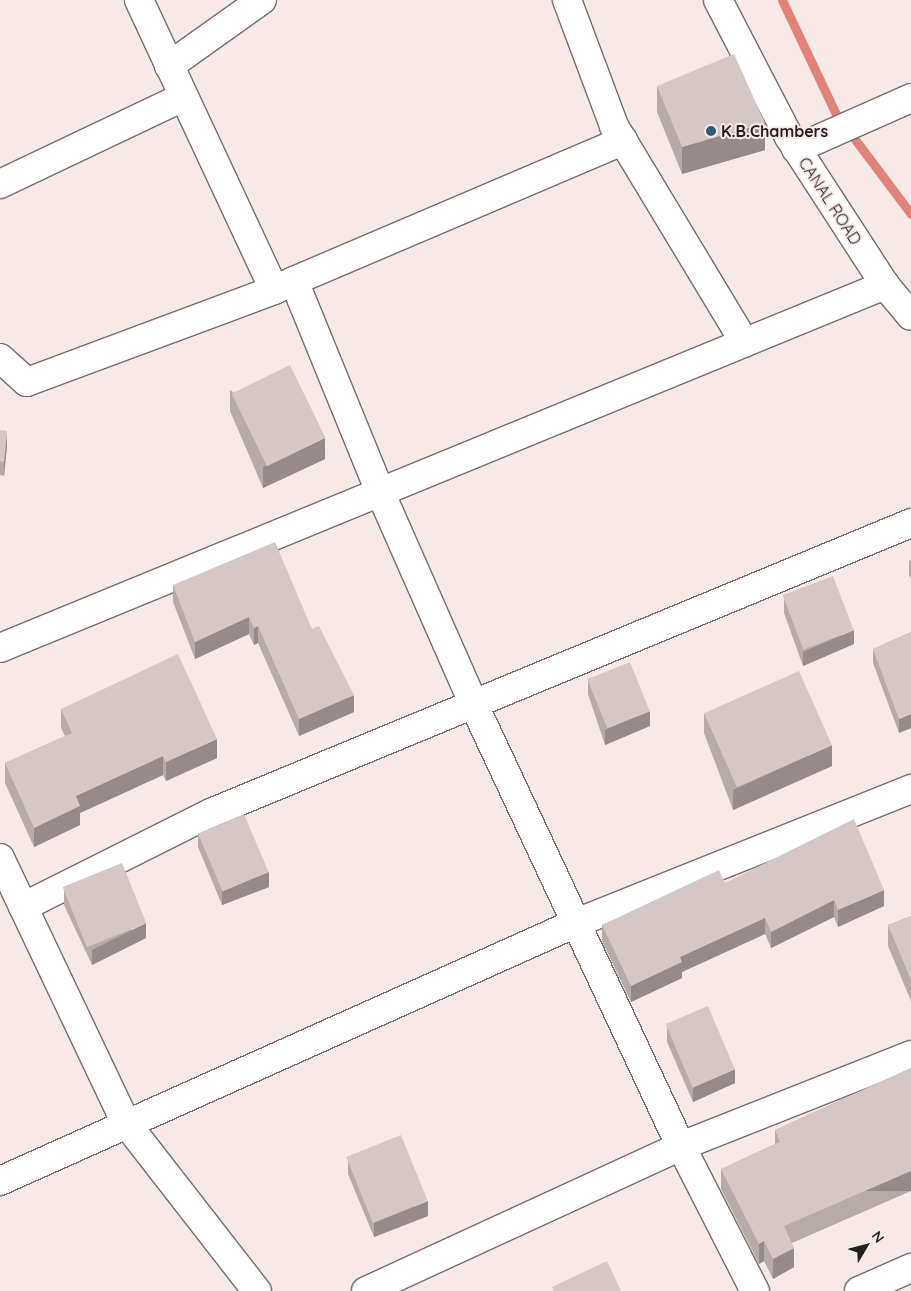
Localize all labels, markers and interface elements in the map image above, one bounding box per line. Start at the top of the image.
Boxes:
place label: K.B.Chambers [721,121,828,141]
marker: K.B.Chambers [705,125,717,137]
street label: CANAL ROAD [795,154,865,248]
north arrow [841,1221,891,1271]
text: N [868,1227,888,1246]

